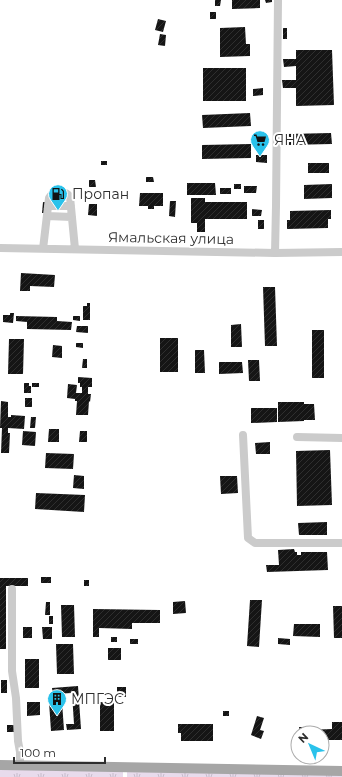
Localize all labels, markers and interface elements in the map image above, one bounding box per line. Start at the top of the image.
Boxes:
supermarket icon: ЯНА [249,129,271,157]
place label: ЯНА [274,131,307,149]
fuel station icon: Пропан [47,183,69,211]
place label: Пропан [72,185,129,203]
street label: Ямальская улица [108,228,234,248]
building icon: МПГЭС [46,688,68,716]
place label: МПГЭС [71,690,124,708]
north arrow [290,725,330,765]
text: N [295,730,311,746]
scale bar [14,739,105,765]
text: 100 m [20,745,56,760]

